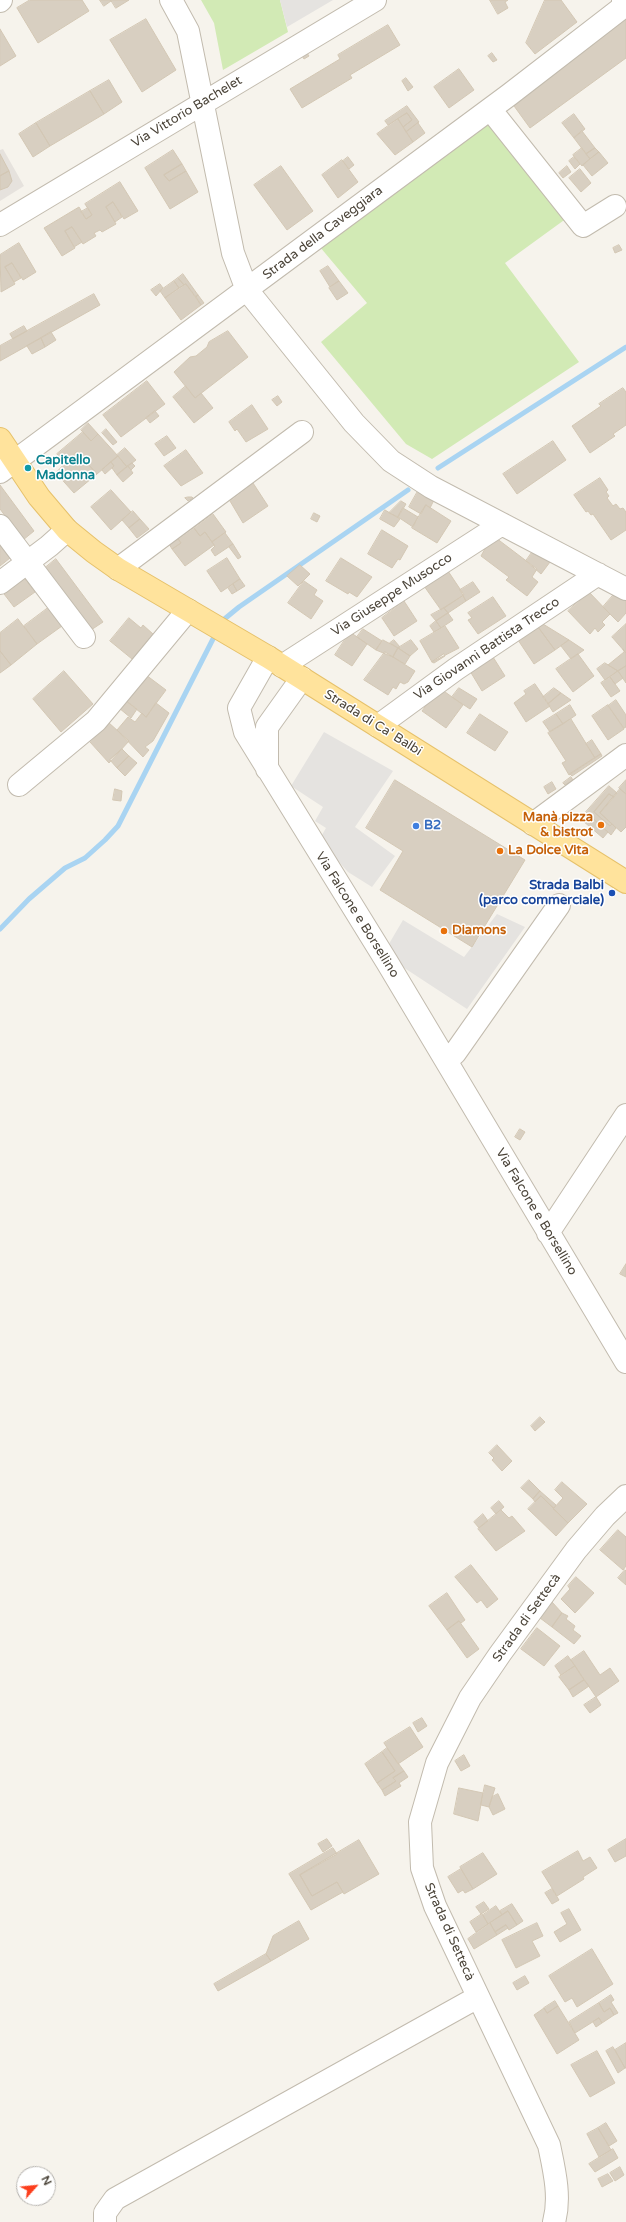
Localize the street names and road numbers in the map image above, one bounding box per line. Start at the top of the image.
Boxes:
street label: Via Vittorio Bachelet [129,73,245,151]
street label: Strada della Caveggiara [260,183,386,283]
street label: Via Giuseppe Musocco [329,550,455,640]
street label: Via Giovanni Battista Trecco [411,594,563,704]
street label: Strada di Ca' Balbi [321,687,425,759]
street label: Via Falcone e Borsellino [312,849,402,981]
street label: Via Falcone e Borsellino [492,1146,580,1278]
street label: Strada di Settecà [490,1571,564,1665]
street label: Strada di Settecà [420,1881,478,1983]

